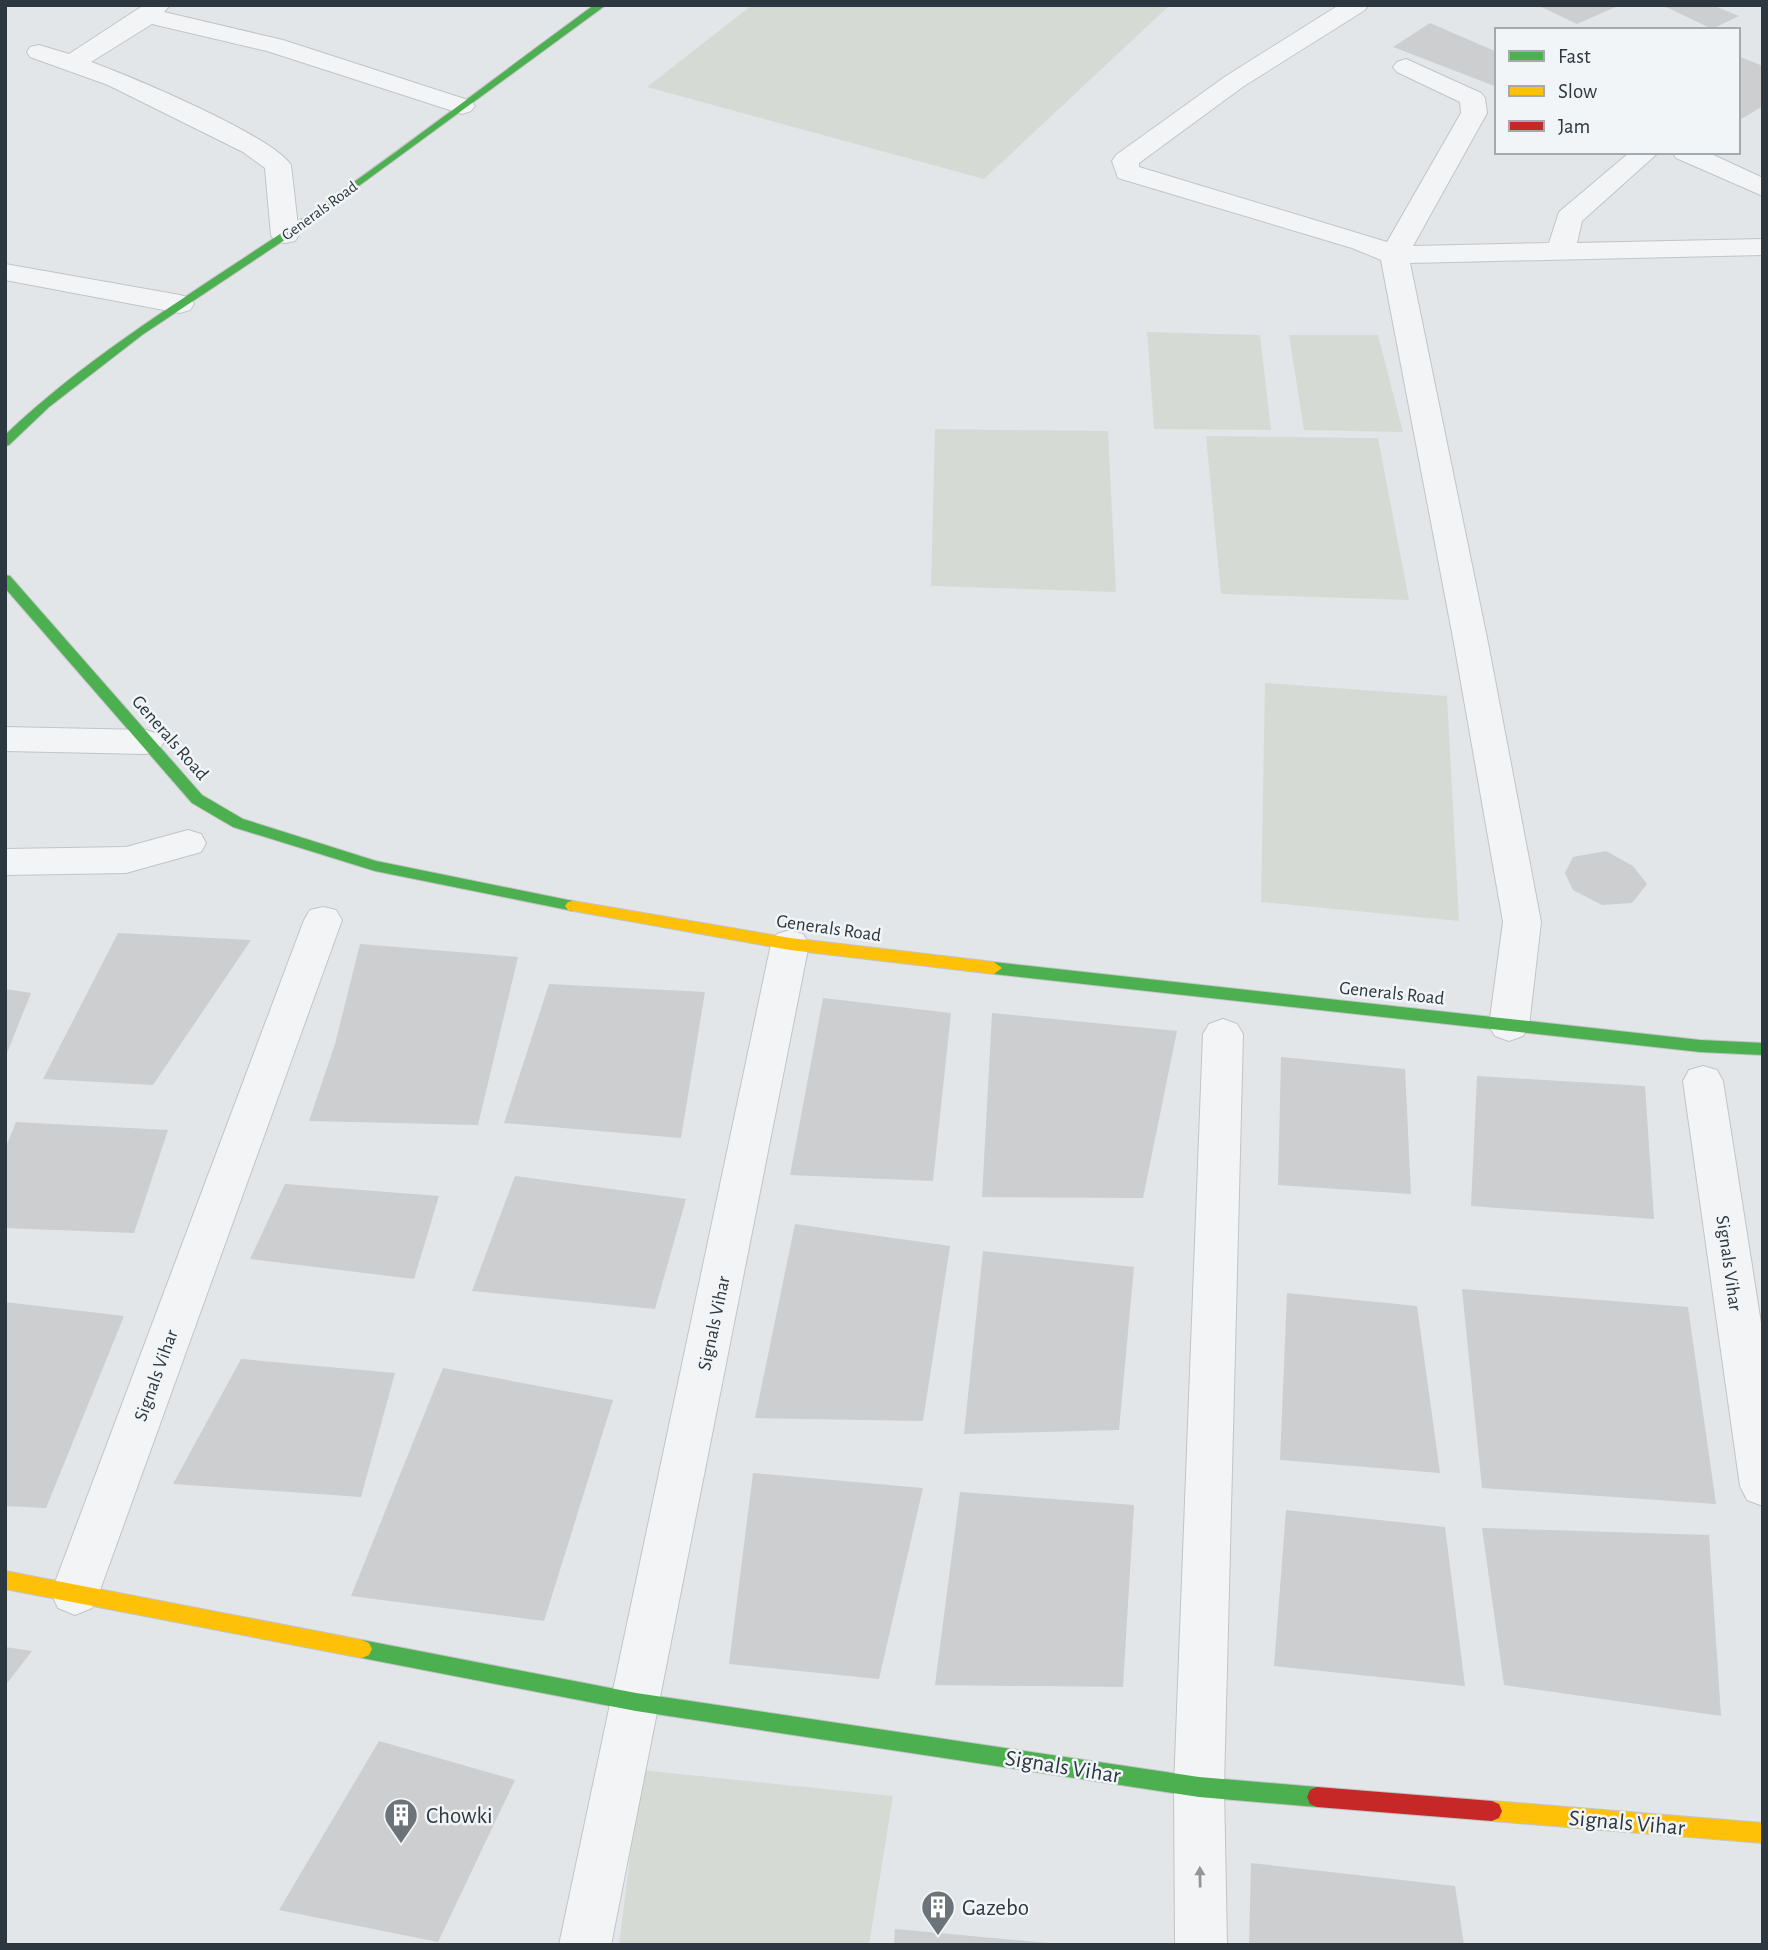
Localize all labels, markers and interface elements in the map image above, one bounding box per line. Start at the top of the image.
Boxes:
legend [1495,28,1740,154]
text: Fast [1558,46,1591,67]
text: Slow [1558,81,1597,102]
text: Jam [1558,116,1590,137]
street label: Generals Road [279,178,360,243]
street label: Generals Road [128,692,212,784]
street label: Generals Road [775,912,883,945]
street label: Generals Road [1338,979,1446,1008]
street label: Signals Vihar [1712,1214,1745,1312]
street label: Signals Vihar [695,1274,734,1372]
street label: Signals Vihar [131,1327,182,1424]
street label: Signals Vihar [1003,1747,1123,1788]
building icon: Chowki [382,1796,420,1845]
place label: Chowki [426,1805,492,1828]
street label: Signals Vihar [1568,1807,1686,1840]
one-way arrow [1194,1865,1206,1887]
building icon: Gazebo [919,1888,957,1937]
place label: Gazebo [962,1897,1029,1920]

